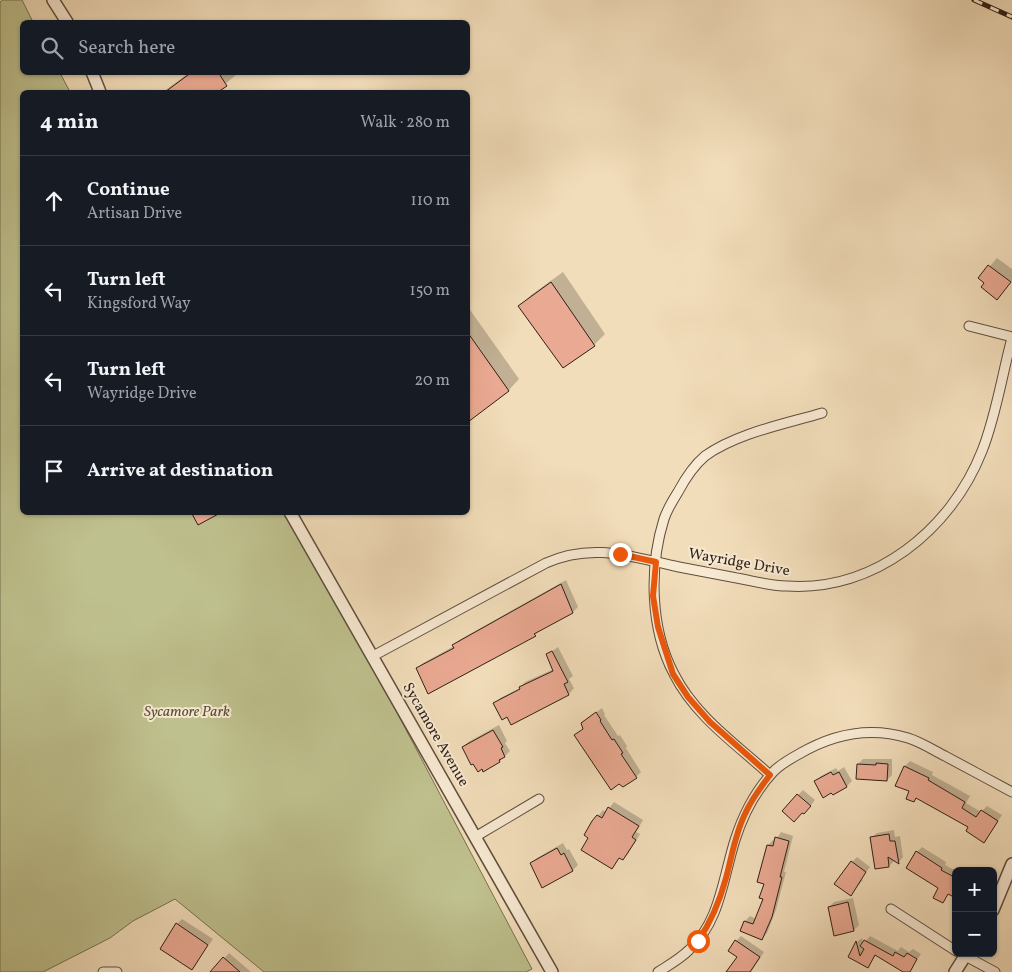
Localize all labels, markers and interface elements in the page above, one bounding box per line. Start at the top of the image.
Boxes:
search box [20,20,470,75]
icon: search [38,34,66,62]
text: Search here [78,35,175,61]
text: 4 min [40,108,99,137]
text: Walk · 280 m [360,112,450,134]
text: Continue [87,177,170,203]
icon: ahead [40,187,68,215]
text: 110 m [411,190,450,212]
text: Artisan Drive [87,203,182,225]
text: Turn left [87,267,166,293]
icon: left [40,277,68,305]
text: 150 m [409,280,450,302]
text: Kingsford Way [87,293,191,315]
text: Turn left [87,357,166,383]
icon: left [40,367,68,395]
text: 20 m [415,370,450,392]
text: Wayridge Drive [87,383,197,405]
icon: arrive [40,457,68,485]
text: Arrive at destination [87,458,273,484]
route end [609,543,632,566]
street label: Wayridge Drive [687,544,791,582]
street label: Sycamore Avenue [397,679,473,791]
park label: Sycamore Park [144,702,230,723]
map controls [952,867,997,957]
button: + [952,867,997,912]
button: − [952,912,997,957]
route start [687,930,710,953]

